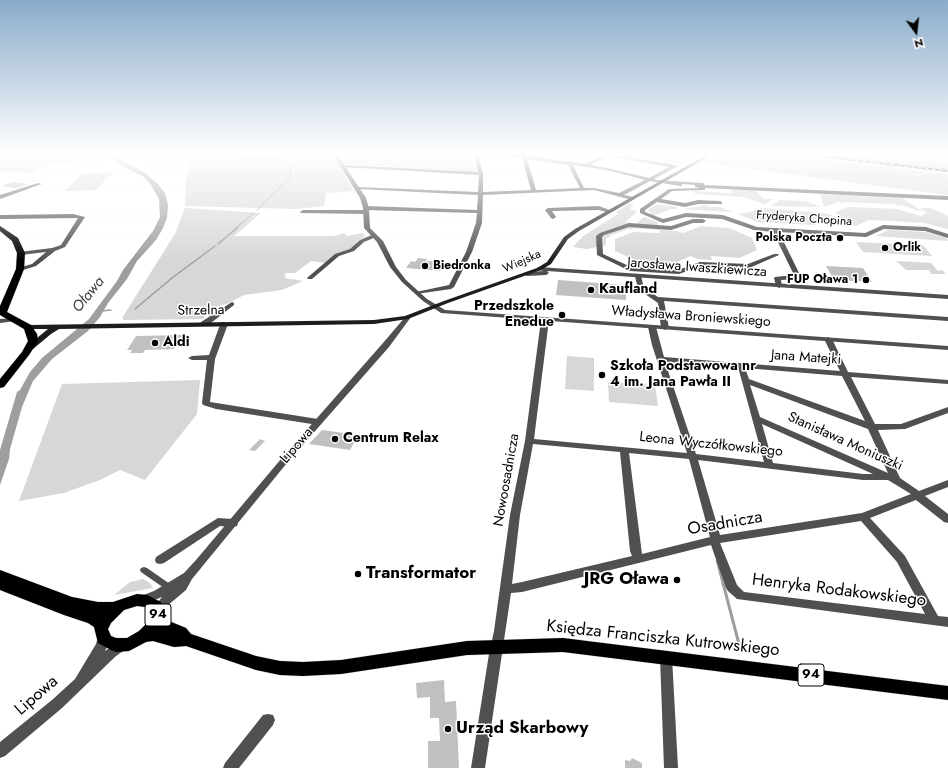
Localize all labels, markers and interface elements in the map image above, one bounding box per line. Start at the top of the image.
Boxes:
north arrow [896,12,936,52]
text: N [913,35,925,52]
street label: Fryderyka Chopina [756,208,852,230]
place label: Polska Poczta [755,231,832,245]
marker: Polska Poczta [835,233,845,243]
place label: Orlik [893,241,921,255]
marker: Orlik [880,243,890,253]
street label: Wiejska [501,247,543,277]
street label: Jarosława Iwaszkiewicza [627,255,767,281]
place label: Biedronka [433,259,491,273]
marker: Biedronka [420,261,430,271]
water label: Oława [69,273,109,317]
place label: FUP Oława 1 [787,273,858,287]
marker: FUP Oława 1 [861,275,871,285]
place label: Kaufland [599,282,657,298]
marker: Kaufland [586,285,596,295]
place label: Przedszkole Enedue [474,299,554,332]
street label: Strzelna [177,302,225,320]
street label: Władysława Broniewskiego [611,303,771,331]
marker: Przedszkole Enedue [557,310,567,320]
place label: Aldi [163,335,190,351]
marker: Aldi [150,338,160,348]
street label: Jana Matejki [770,347,842,369]
place label: Szkoła Podstawowa nr 4 im. Jana Pawła II [610,359,756,392]
marker: Szkoła Podstawowa nr 4 im. Jana Pawła II [597,370,607,380]
street label: Stanisława Moniuszki [785,409,905,475]
street label: Lipowa [277,425,317,467]
street label: Leona Wyczółkowskiego [638,429,784,461]
place label: Centrum Relax [343,431,439,447]
street label: Nowoosadnicza [491,432,523,528]
marker: Centrum Relax [330,434,340,444]
street label: Osadnicza [686,507,764,541]
place label: Transformator [366,564,476,584]
marker: Transformator [353,569,363,579]
place label: JRG Oława [584,570,669,590]
street label: Henryka Rodakowskiego [751,570,927,612]
marker: JRG Oława [672,575,682,585]
road number: 94 [145,604,171,626]
street label: Księdza Franciszka Kutrowskiego [545,617,781,661]
road number: 94 [798,664,824,686]
street label: Lipowa [11,672,63,720]
place label: Urząd Skarbowy [456,719,588,739]
marker: Urząd Skarbowy [443,724,453,734]

